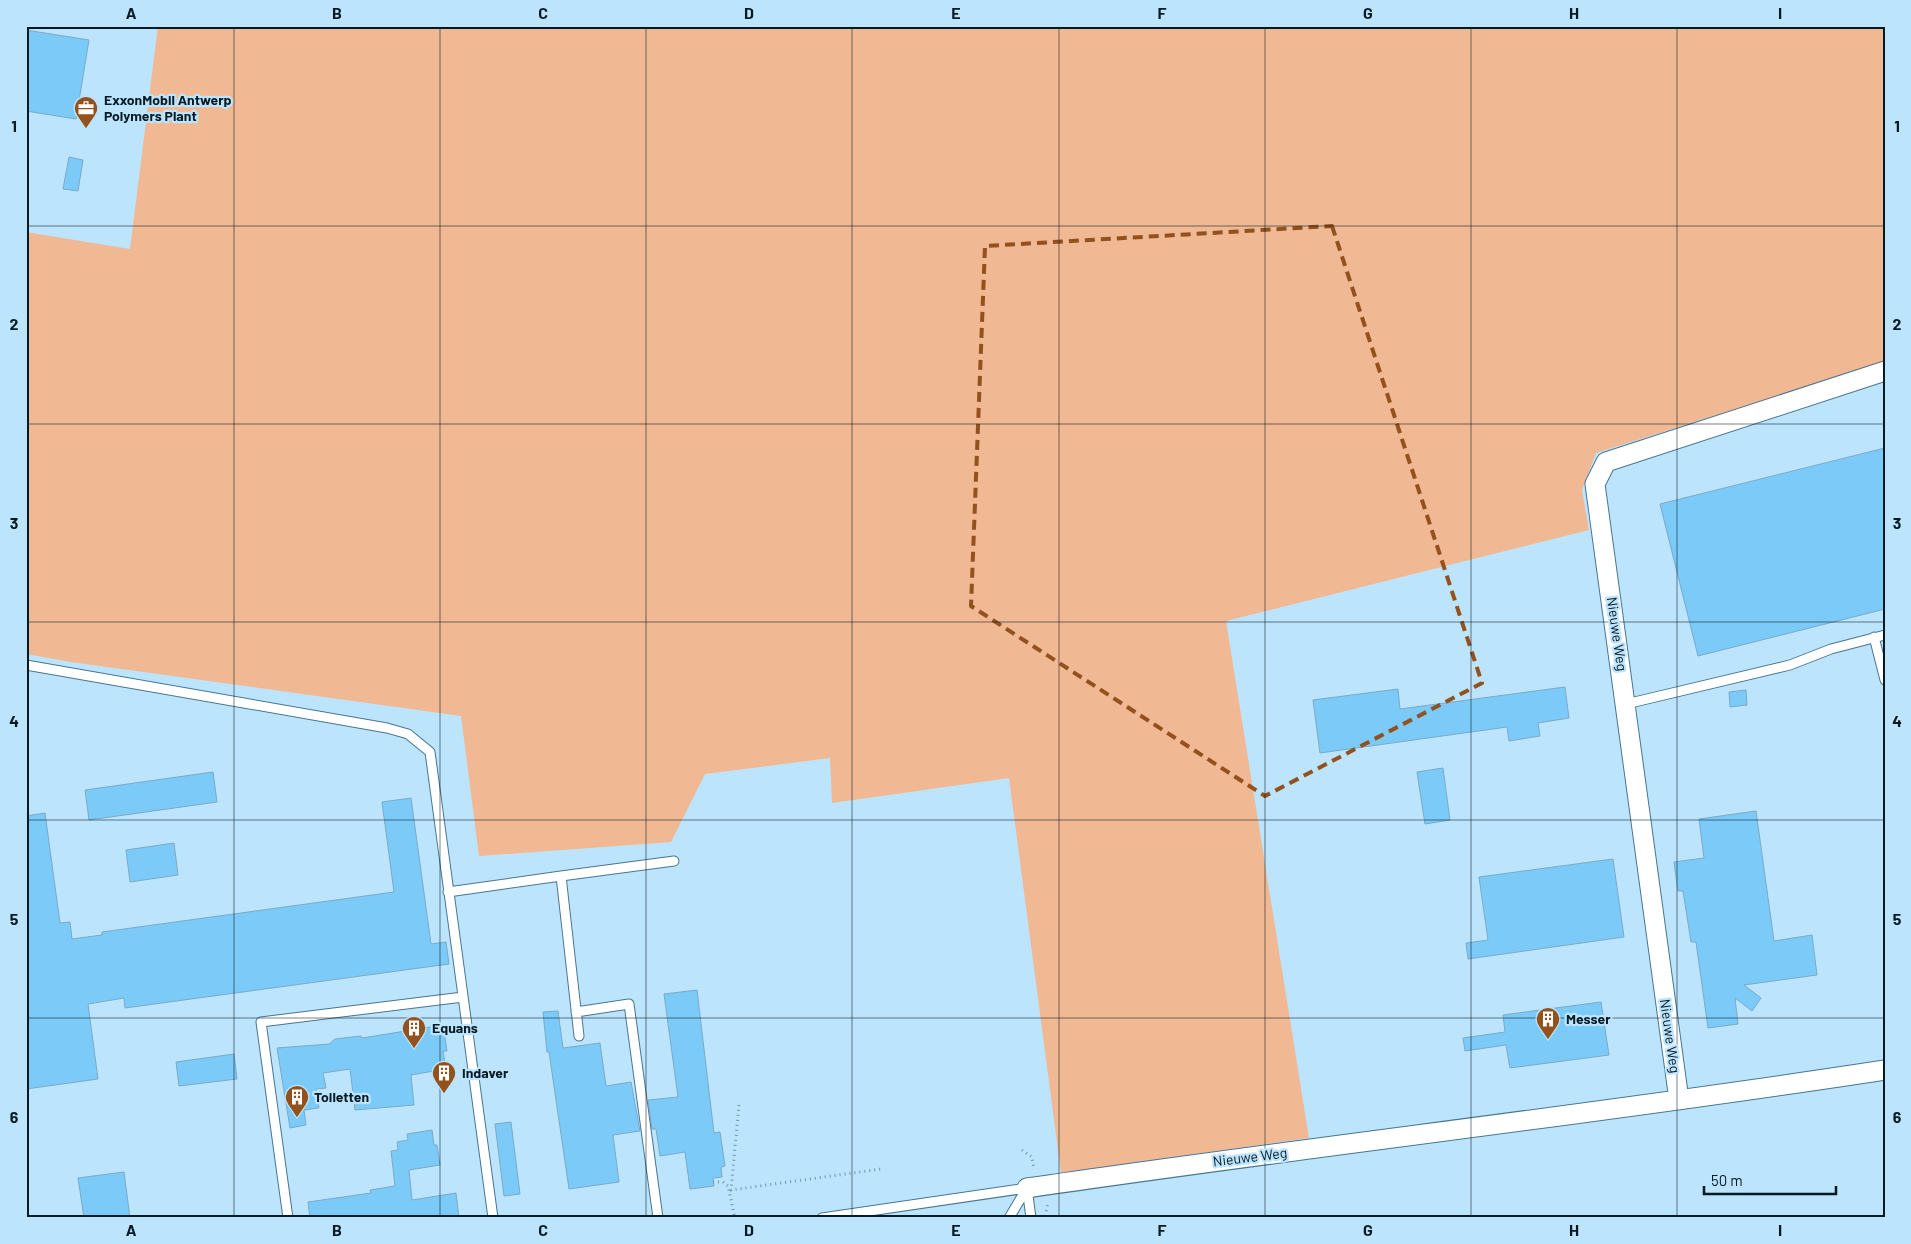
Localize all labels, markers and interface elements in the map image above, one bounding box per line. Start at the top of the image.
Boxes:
text: A [126,3,137,22]
text: B [332,3,342,22]
text: C [538,3,548,22]
text: D [744,3,754,22]
text: E [951,3,961,22]
text: F [1158,3,1167,22]
text: G [1363,3,1373,22]
text: H [1569,3,1579,22]
text: I [1778,3,1782,22]
place label: ExxonMobil Antwerp Polymers Plant [104,91,232,124]
office icon: ExxonMobil Antwerp Polymers Plant [73,95,99,129]
text: 1 [11,116,17,135]
text: 1 [1894,116,1900,135]
text: 2 [10,314,19,333]
text: 2 [1893,314,1902,333]
text: 3 [10,513,18,532]
text: 3 [1893,513,1901,532]
street label: Nieuwe Weg [1604,596,1631,672]
text: 4 [9,711,19,730]
text: 4 [1892,711,1902,730]
text: 5 [10,909,19,928]
text: 5 [1893,909,1902,928]
street label: Nieuwe Weg [1657,998,1684,1074]
building icon: Messer [1535,1006,1561,1040]
place label: Messer [1566,1010,1611,1027]
building icon: Equans [401,1015,427,1049]
place label: Equans [432,1019,478,1036]
building icon: Indaver [431,1060,457,1094]
place label: Indaver [462,1064,509,1081]
building icon: Toiletten [284,1084,310,1118]
place label: Toiletten [314,1088,369,1105]
text: 6 [10,1107,19,1126]
text: 6 [1893,1107,1902,1126]
street label: Nieuwe Weg [1212,1144,1288,1169]
scale bar [1704,1164,1836,1196]
text: 50 m [1711,1171,1743,1189]
text: A [126,1220,137,1239]
text: B [332,1220,342,1239]
text: C [538,1220,548,1239]
text: D [744,1220,754,1239]
text: E [951,1220,961,1239]
text: F [1158,1220,1167,1239]
text: G [1363,1220,1373,1239]
text: H [1569,1220,1579,1239]
text: I [1778,1220,1782,1239]

